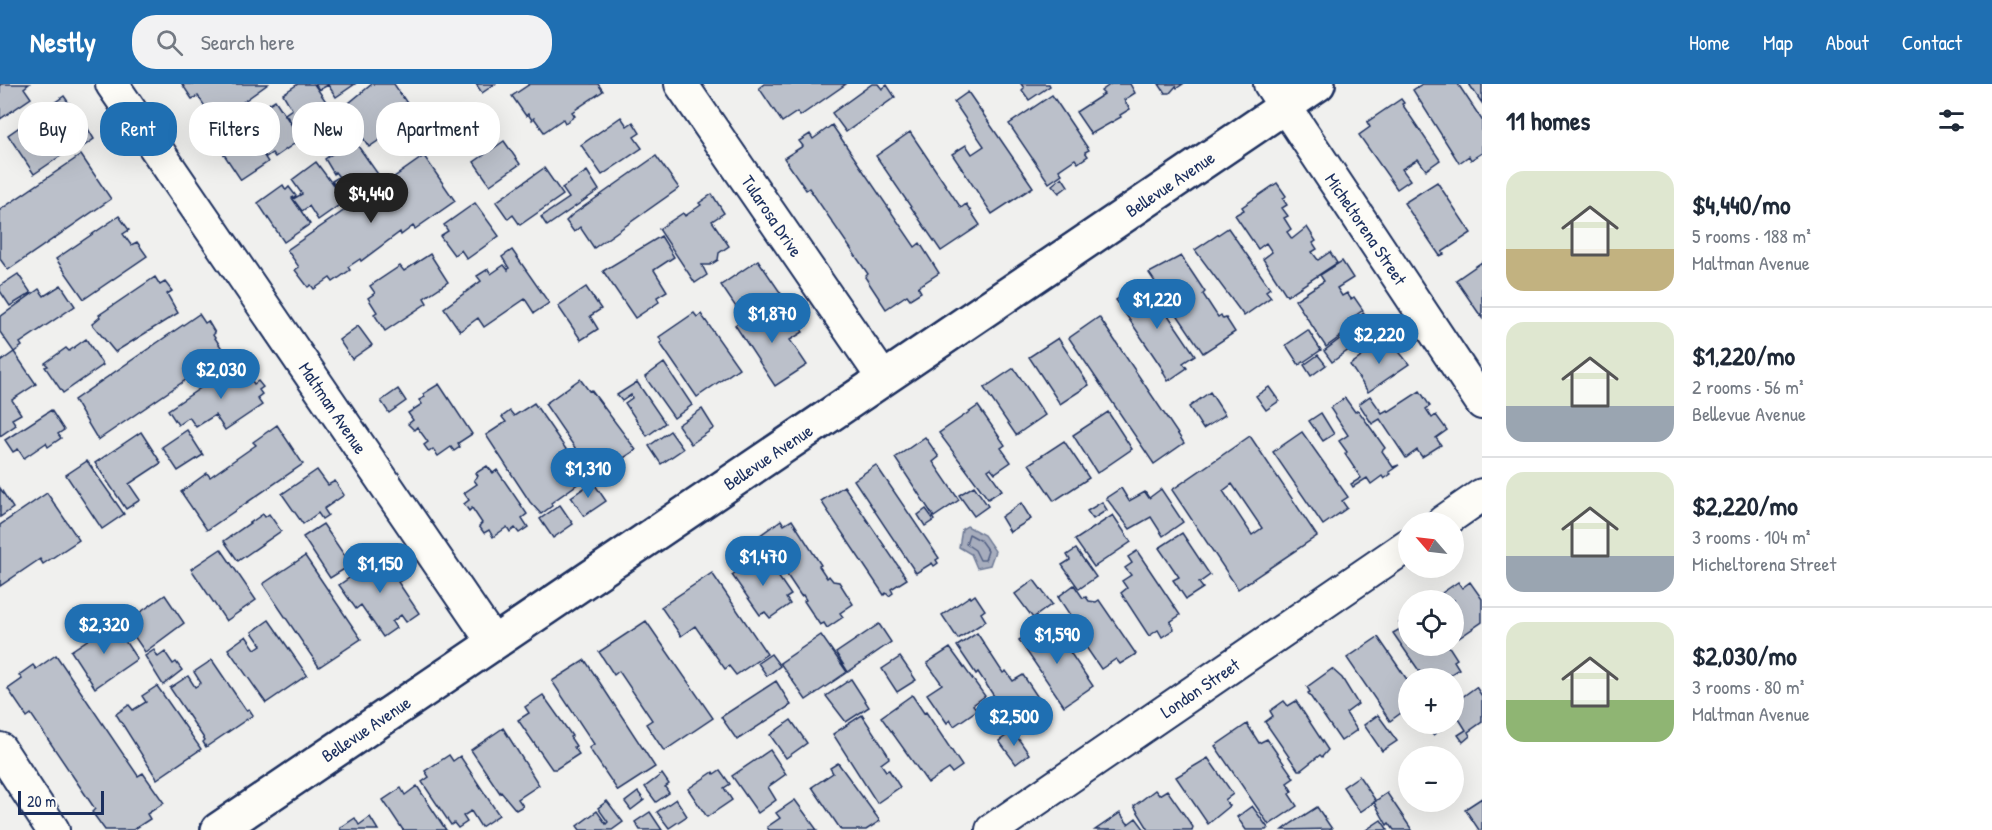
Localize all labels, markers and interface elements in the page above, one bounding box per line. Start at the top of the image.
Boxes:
search box [132,15,552,69]
text: Nestly [30,23,96,61]
icon: search [153,26,186,59]
text: Search here [201,27,295,57]
text: Home [1689,28,1730,57]
text: Map [1763,28,1793,57]
text: About [1826,28,1869,57]
text: Contact [1902,28,1962,57]
chip: Buy [18,102,88,156]
chip: Rent [100,102,177,156]
chip: Filters [189,102,280,156]
chip: New [292,102,364,156]
chip: Apartment [376,102,500,156]
text: 11 homes [1506,103,1590,138]
icon: filters [1935,104,1968,137]
street label: Bellevue Avenue [1120,145,1220,223]
street label: Micheltorena Street [1319,168,1413,291]
street label: Tularosa Drive [735,170,809,262]
pin: $4,440 [322,173,420,224]
text: $4,440 [348,179,394,206]
text: $4,440/mo [1692,187,1791,222]
icon: home [1554,195,1626,267]
text: 5 rooms · 188 m² [1692,222,1811,249]
text: Maltman Avenue [1692,249,1810,276]
pin: $1,220 [1108,279,1206,330]
text: $1,220 [1132,285,1182,312]
pin: $1,870 [723,293,821,344]
text: $1,870 [748,299,796,326]
pin: $2,220 [1330,314,1428,365]
text: $2,220 [1353,320,1405,347]
text: $1,220/mo [1692,338,1795,373]
icon: home [1554,346,1626,418]
pin: $2,030 [172,349,270,400]
text: $2,030 [196,355,246,382]
street label: Maltman Avenue [293,357,373,459]
text: 2 rooms · 56 m² [1692,373,1804,400]
text: Bellevue Avenue [1692,400,1806,427]
street label: Bellevue Avenue [718,418,818,496]
pin: $1,310 [539,448,637,499]
text: $1,310 [565,454,611,481]
text: $2,220/mo [1692,488,1798,523]
icon: home [1554,496,1626,568]
north arrow [1398,512,1464,578]
map controls [1398,512,1464,812]
text: 3 rooms · 104 m² [1692,523,1810,550]
pin: $1,470 [714,536,812,587]
text: $1,470 [739,542,787,569]
pin: $1,150 [331,543,429,594]
text: $1,150 [357,549,403,576]
text: Micheltorena Street [1692,550,1836,577]
button: locate [1398,590,1464,656]
pin: $2,320 [55,604,153,655]
text: $2,320 [79,610,129,637]
pin: $1,590 [1008,614,1106,665]
text: $1,590 [1034,620,1080,647]
text: $2,030/mo [1692,638,1797,673]
icon: home [1554,646,1626,718]
street label: London Street [1155,652,1245,724]
button: + [1398,668,1464,734]
text: 3 rooms · 80 m² [1692,673,1804,700]
street label: Bellevue Avenue [316,690,416,768]
pin: $2,500 [965,696,1063,747]
text: Maltman Avenue [1692,700,1810,727]
text: $2,500 [989,702,1039,729]
button: − [1398,746,1464,812]
scale bar [18,788,104,816]
text: 20 m [27,790,56,812]

